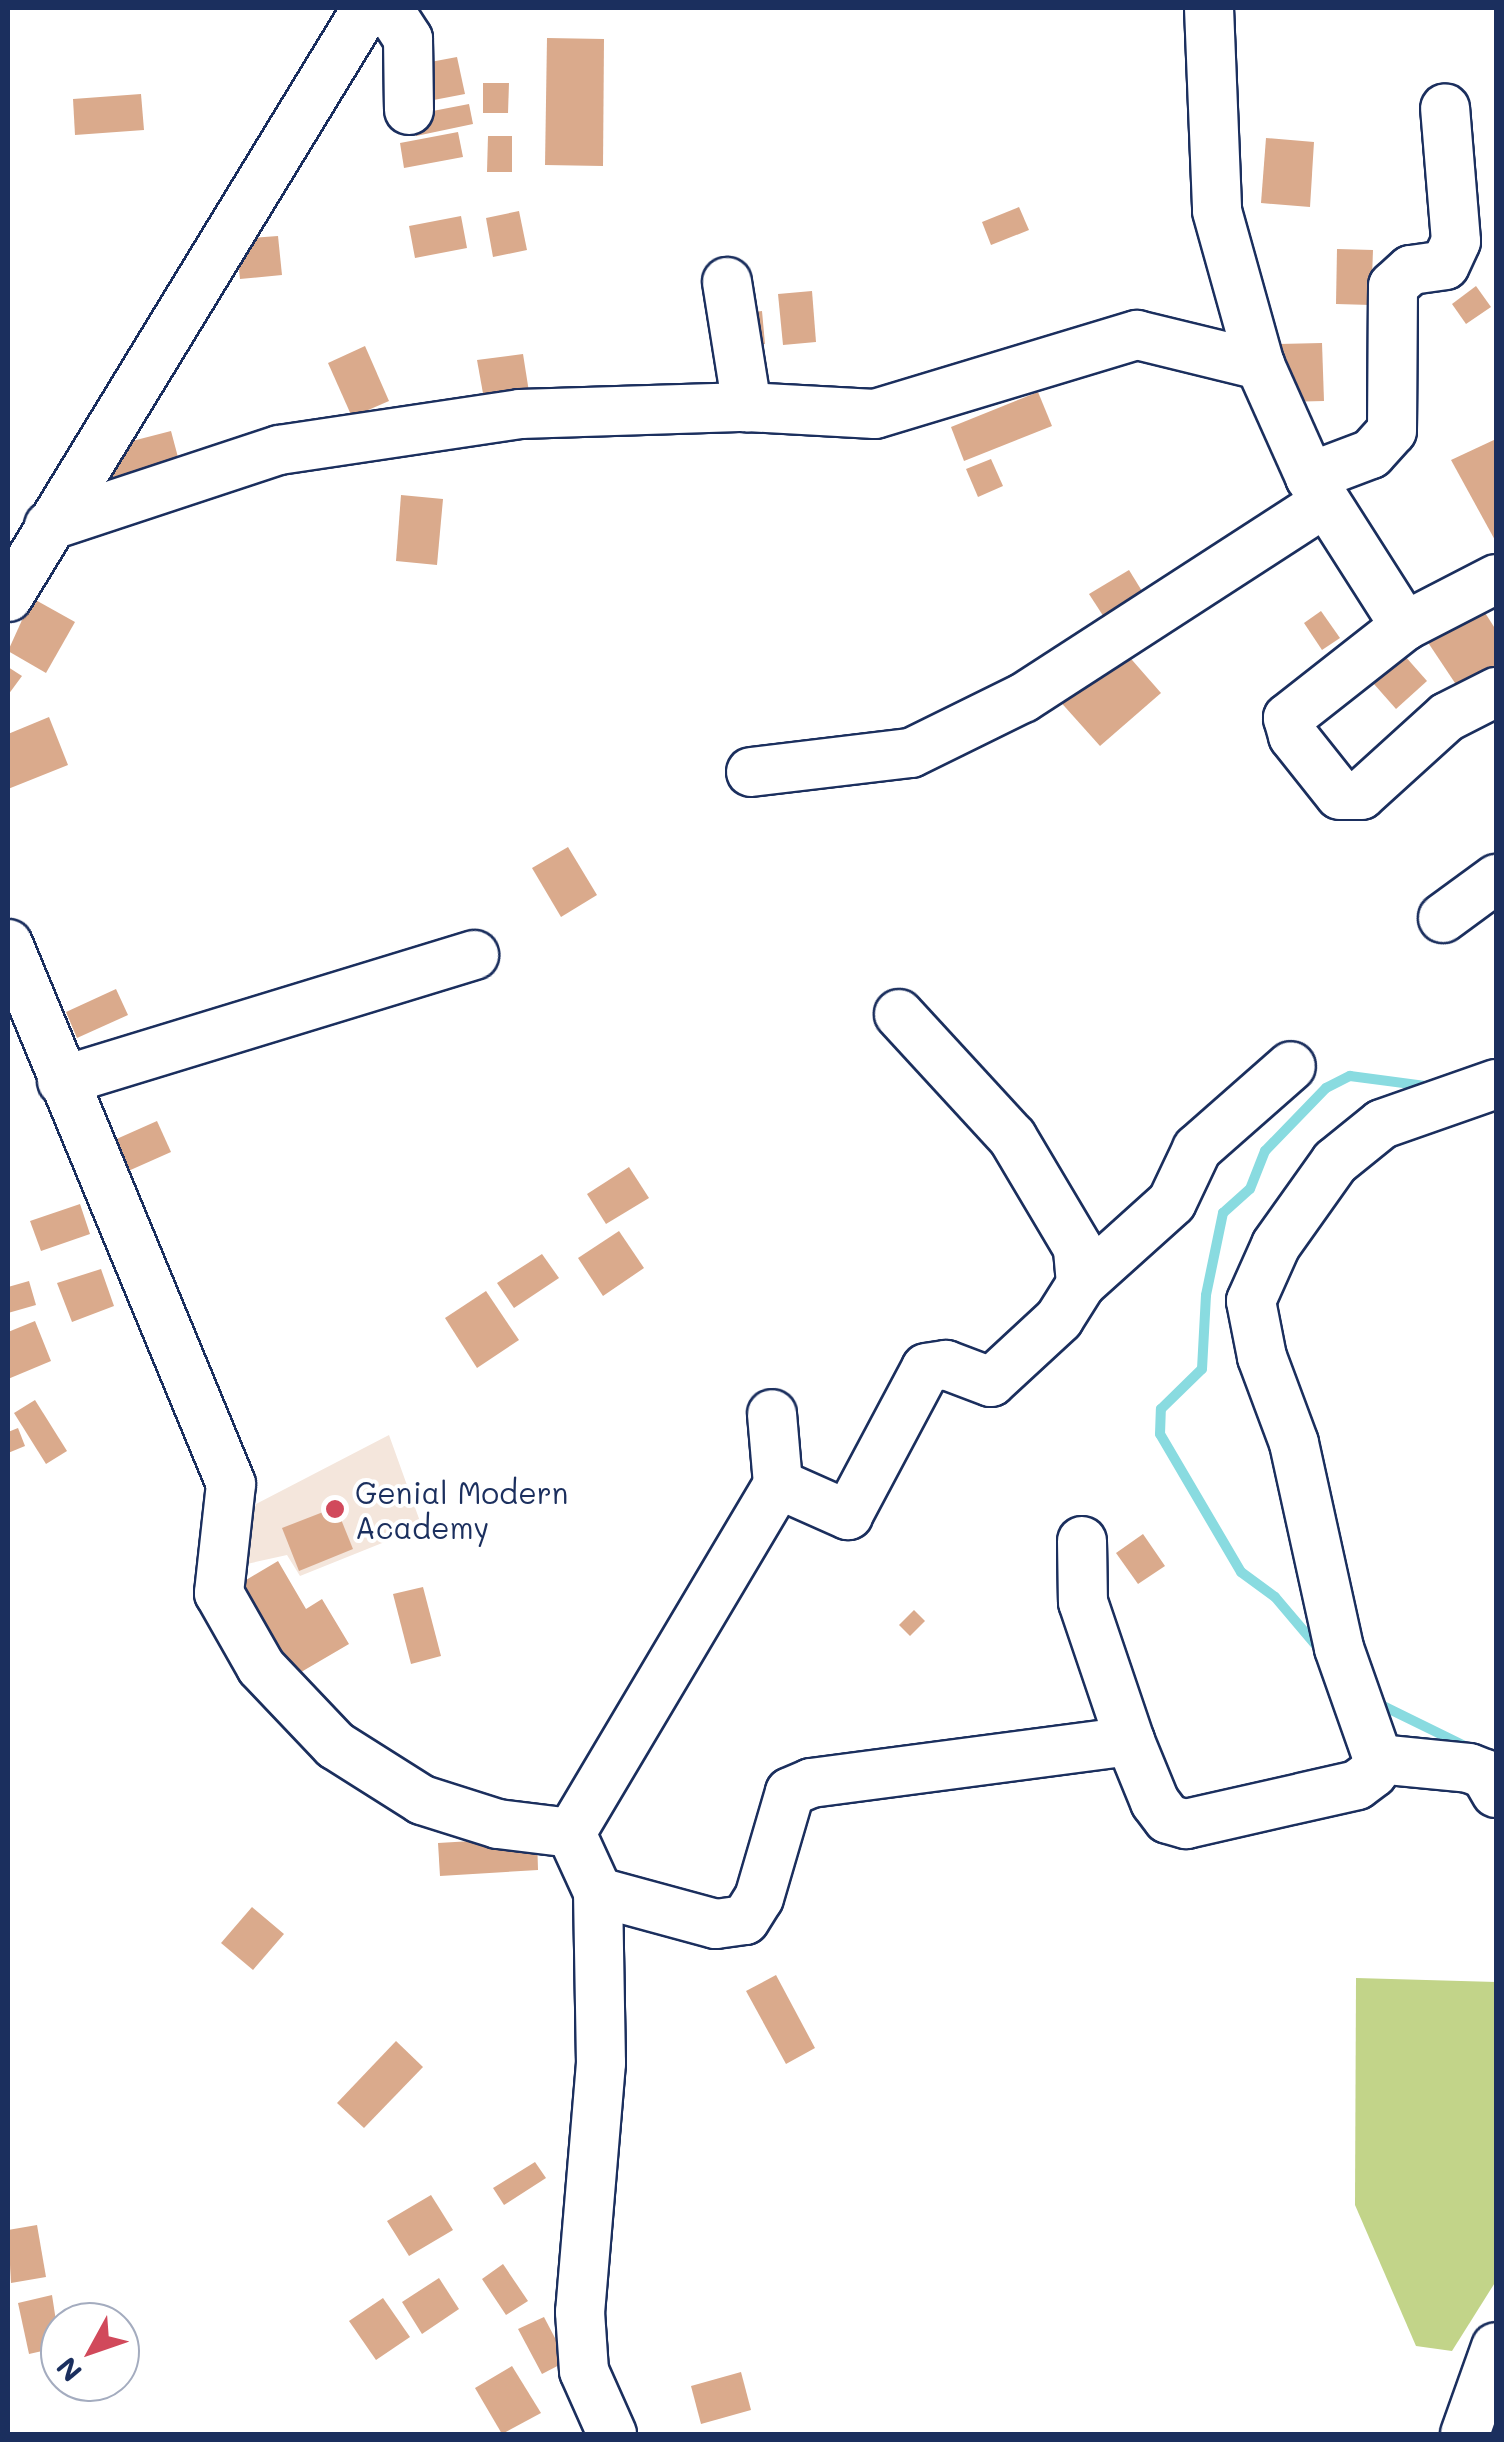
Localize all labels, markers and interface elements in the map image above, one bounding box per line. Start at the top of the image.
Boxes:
place label: Genial Modern Academy [355,1474,568,1544]
marker: Genial Modern Academy [324,1498,346,1520]
north arrow [40,2302,140,2402]
text: N [48,2350,89,2390]

